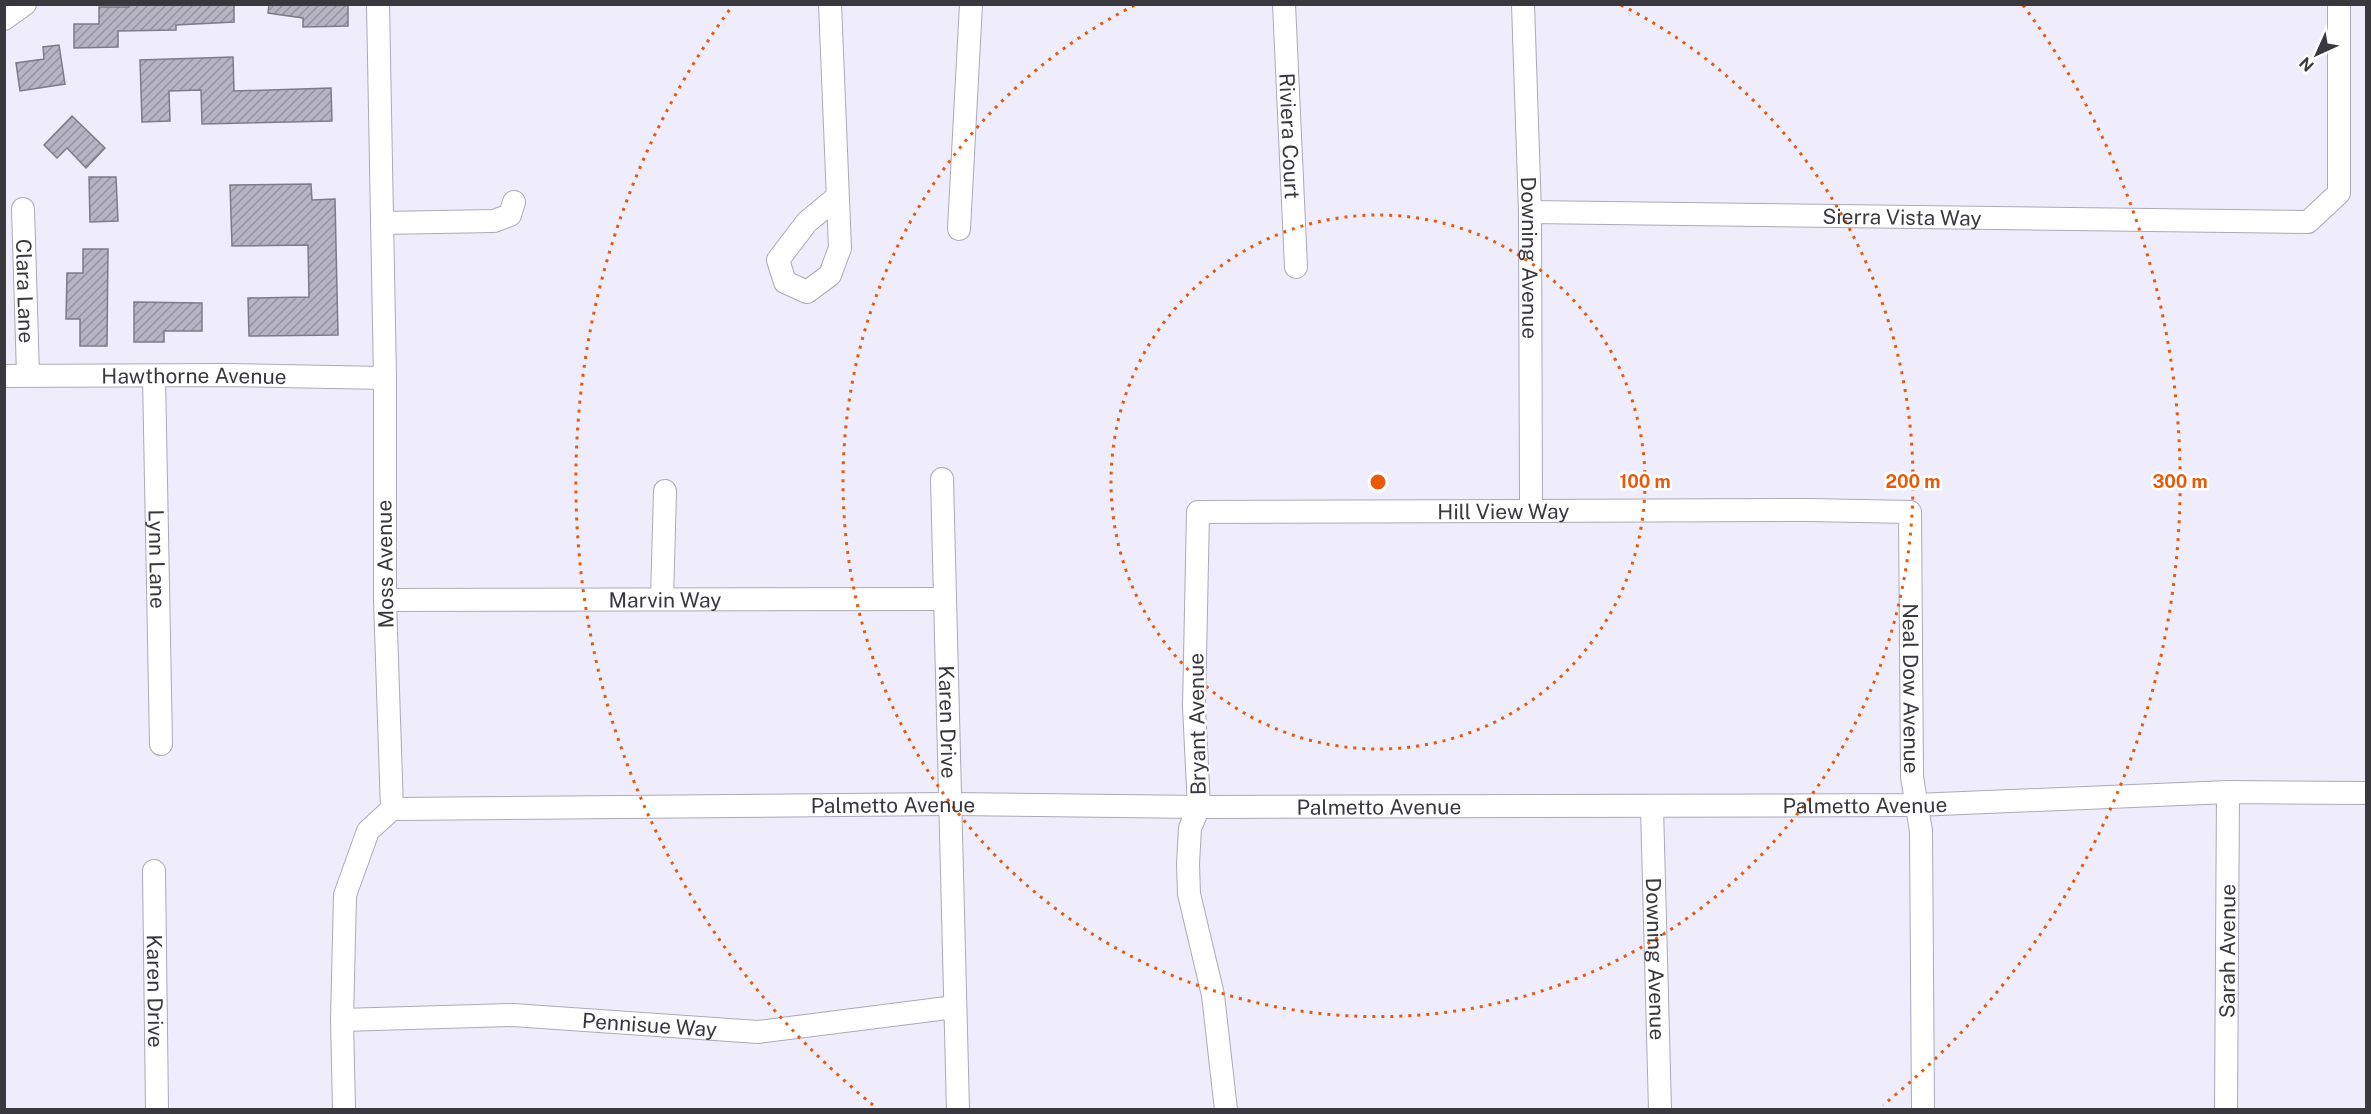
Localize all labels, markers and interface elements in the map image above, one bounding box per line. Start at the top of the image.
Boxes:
north arrow [2287,24,2347,84]
text: N [2296,53,2318,75]
street label: Riviera Court [1275,72,1305,200]
street label: Downing Avenue [1516,176,1543,339]
street label: Sierra Vista Way [1822,203,1982,230]
street label: Clara Lane [11,238,40,344]
street label: Hawthorne Avenue [101,362,287,389]
text: 100 m [1619,471,1671,492]
text: 200 m [1886,471,1940,492]
text: 300 m [2152,471,2208,492]
centre of rings [1368,472,1388,492]
street label: Hill View Way [1437,498,1569,524]
street label: Moss Avenue [371,499,399,629]
street label: Lynn Lane [144,509,171,609]
street label: Marvin Way [608,587,722,612]
street label: Neal Dow Avenue [1898,603,1924,774]
street label: Bryant Avenue [1183,653,1211,795]
street label: Karen Drive [934,665,962,779]
street label: Palmetto Avenue [811,791,975,818]
street label: Palmetto Avenue [1783,791,1948,818]
street label: Palmetto Avenue [1297,794,1461,819]
street label: Downing Avenue [1641,877,1671,1041]
street label: Sarah Avenue [2214,884,2240,1018]
street label: Karen Drive [142,934,169,1048]
street label: Pennisue Way [581,1007,718,1042]

